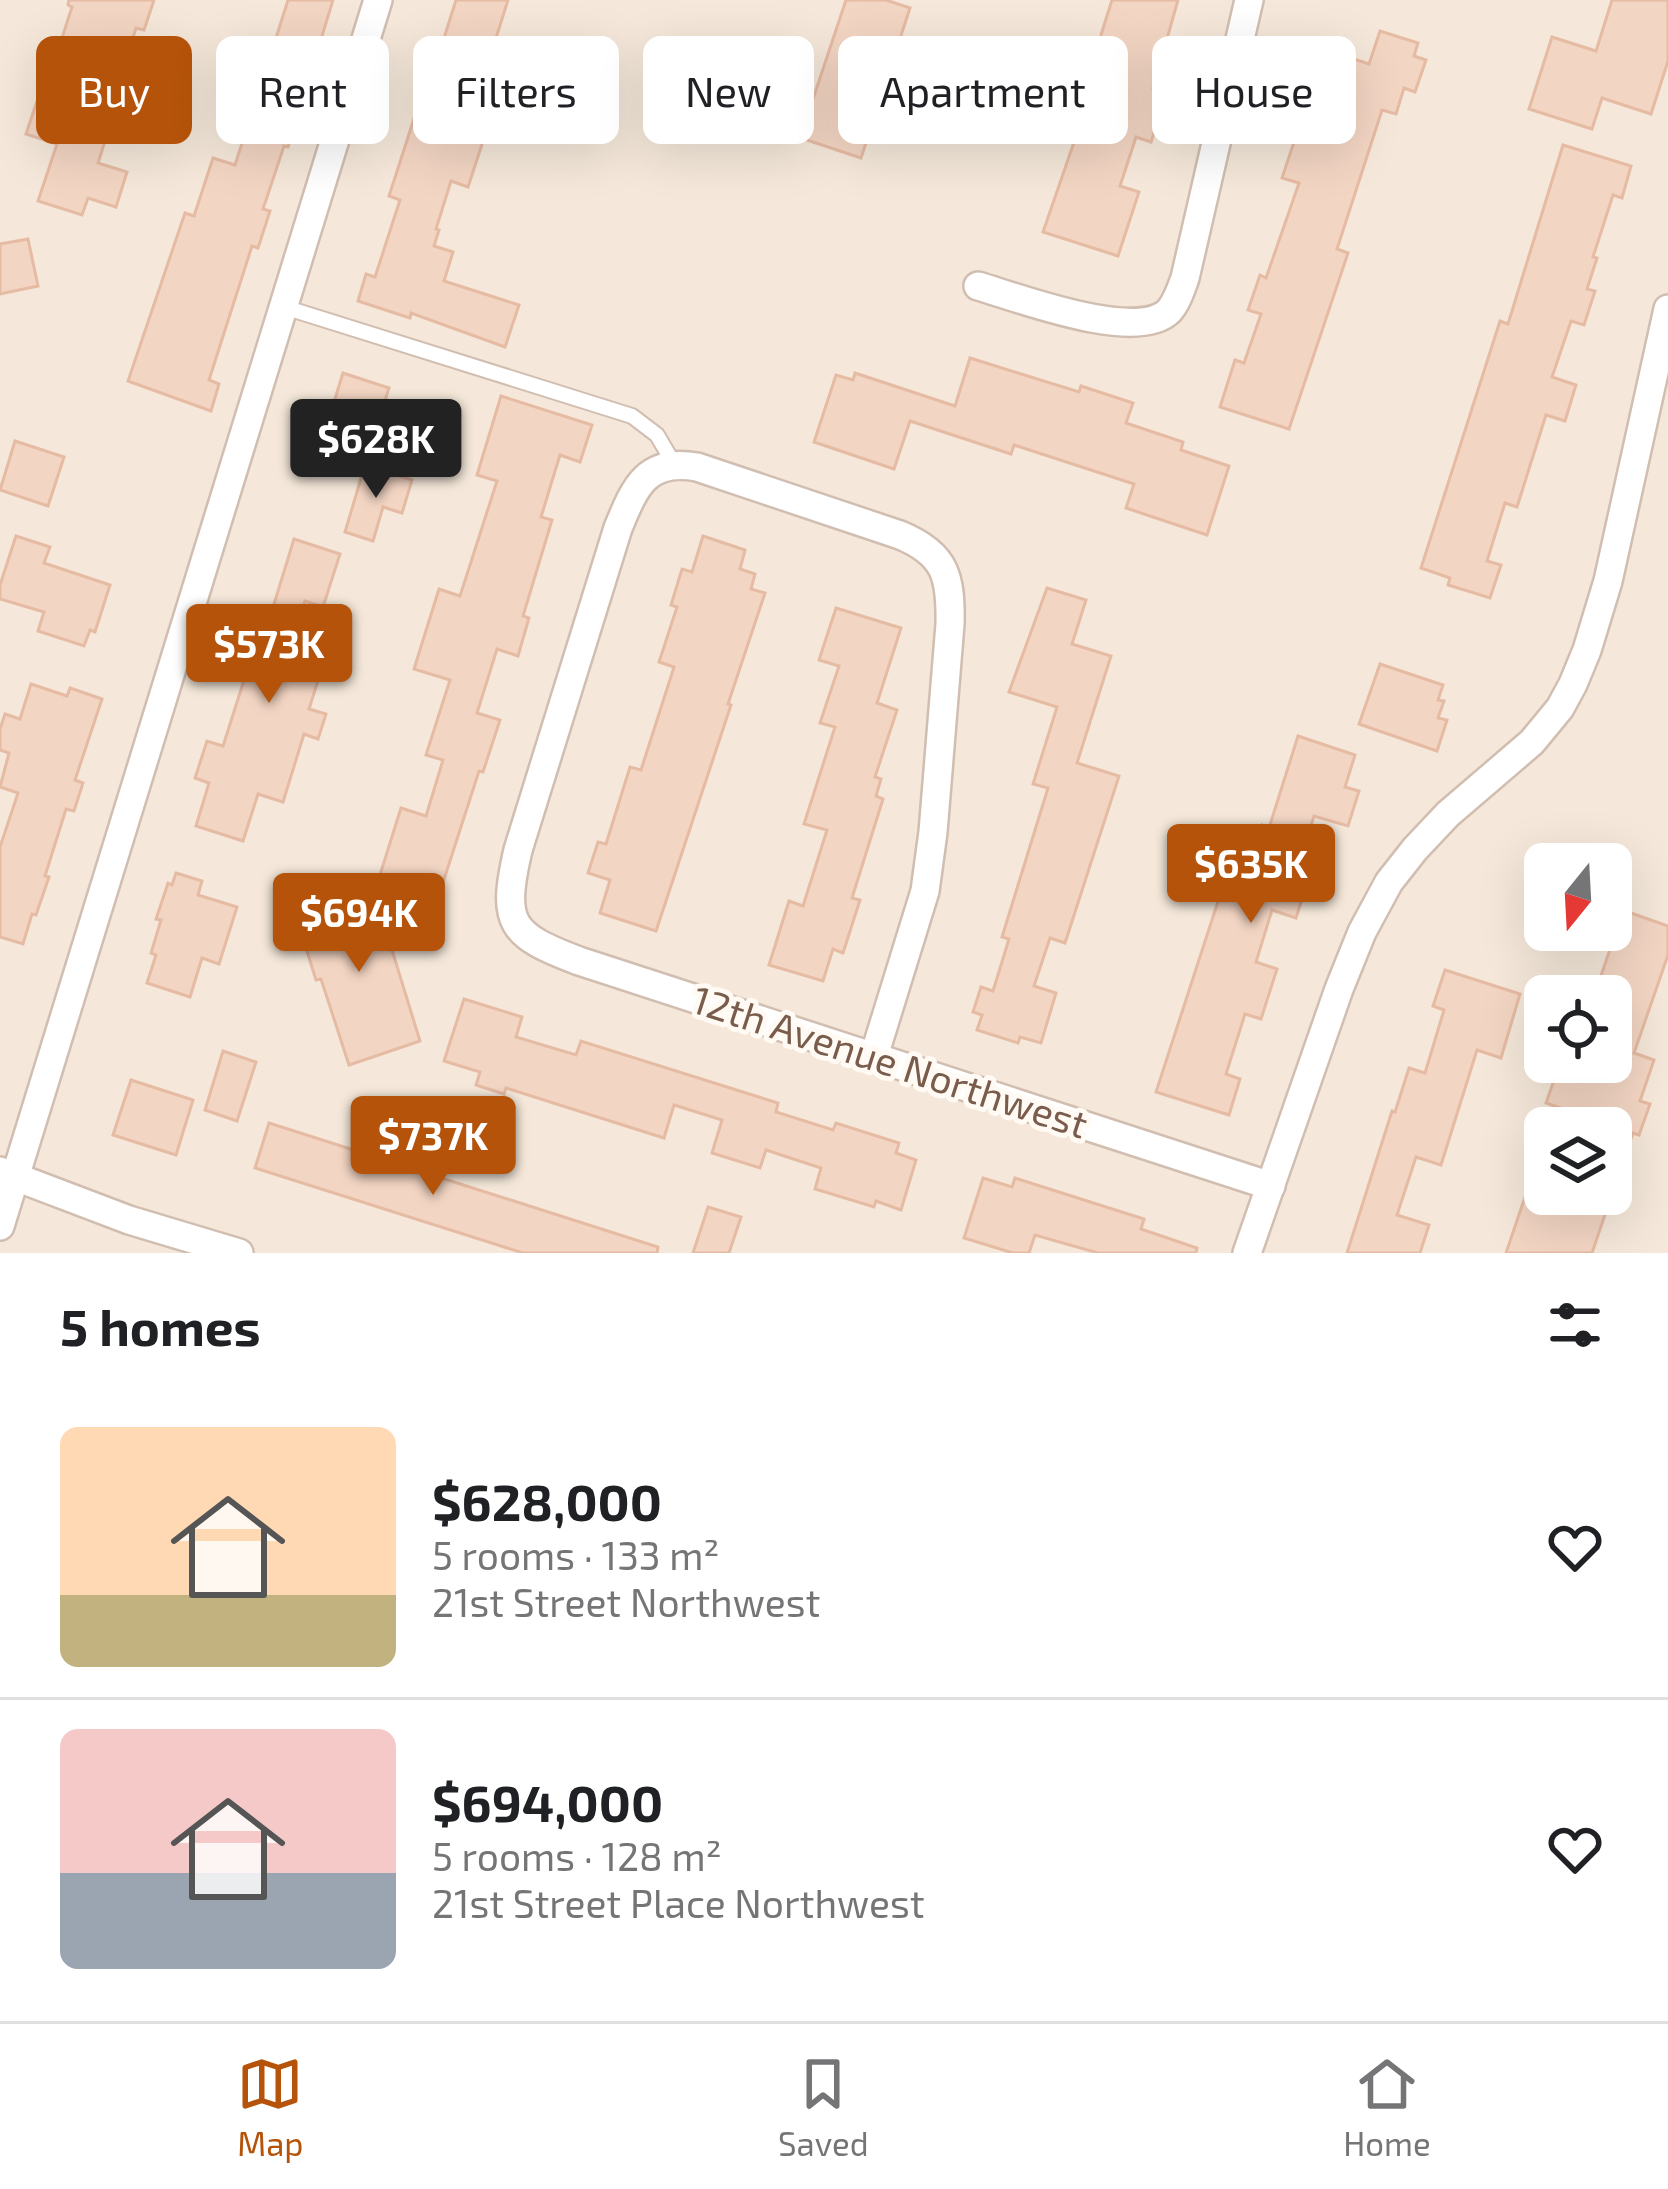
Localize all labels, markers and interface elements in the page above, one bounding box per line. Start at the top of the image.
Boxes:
chip: Buy [36,36,192,144]
chip: Rent [216,36,389,144]
chip: Filters [413,36,619,144]
chip: New [643,36,814,144]
chip: Apartment [838,36,1128,144]
chip: House [1152,36,1356,144]
pin: $628K [292,399,460,501]
text: $628K [317,414,435,461]
pin: $573K [185,604,353,706]
text: $573K [213,619,325,666]
pin: $635K [1167,824,1335,926]
text: $635K [1194,839,1308,886]
north arrow [1524,843,1632,951]
map controls [1524,843,1632,1215]
pin: $694K [275,873,443,975]
text: $694K [300,888,418,935]
street label: 12th Avenue Northwest [687,974,1094,1147]
button: locate [1524,975,1632,1083]
pin: $737K [349,1096,517,1198]
button: layers [1524,1107,1632,1215]
text: $737K [378,1111,488,1158]
icon: filters [1542,1292,1608,1358]
text: 5 homes [60,1295,261,1356]
text: $628,000 [432,1470,662,1531]
icon: home [156,1475,300,1619]
icon: heart [1542,1514,1608,1580]
text: 5 rooms · 133 m² [432,1531,720,1578]
text: 21st Street Northwest [432,1578,820,1625]
text: $694,000 [432,1771,663,1832]
icon: home [156,1777,300,1921]
icon: heart [1542,1816,1608,1882]
text: 5 rooms · 128 m² [432,1832,722,1879]
text: 21st Street Place Northwest [432,1879,925,1926]
tab: Map [237,2051,304,2163]
tab: Saved [778,2051,869,2163]
tab: Home [1343,2051,1431,2163]

